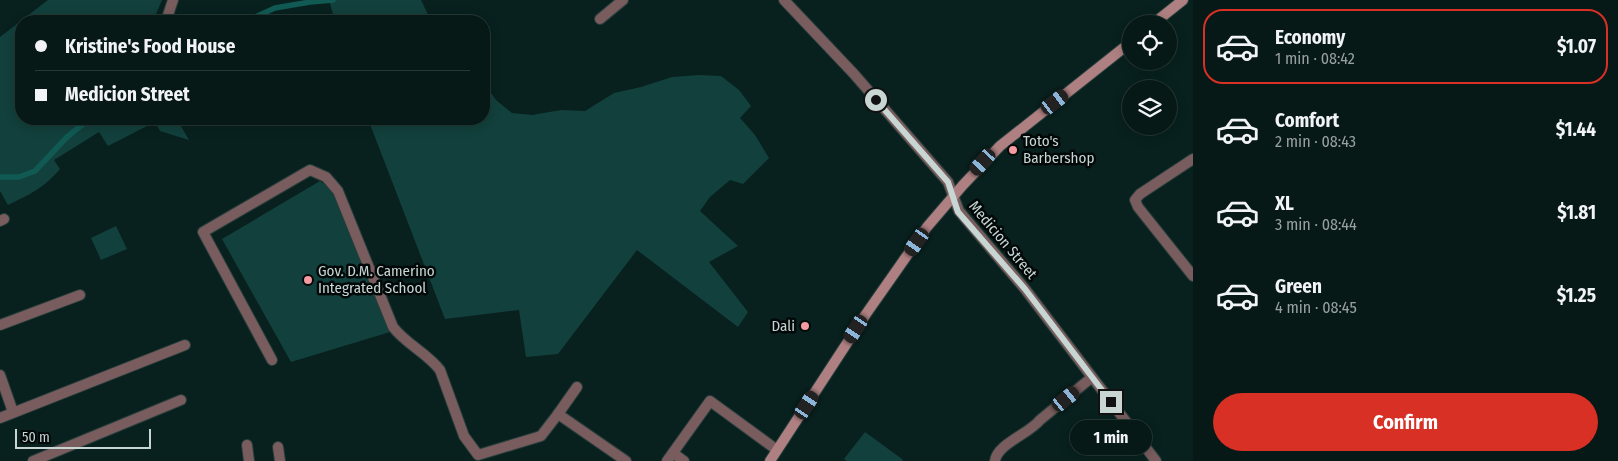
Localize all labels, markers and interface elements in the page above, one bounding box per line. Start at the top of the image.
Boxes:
map controls [1122,15,1177,135]
button: locate [1122,15,1177,70]
icon: car [1215,24,1260,69]
text: Economy [1275,26,1345,49]
text: Kristine's Food House [65,35,235,58]
text: $1.07 [1557,35,1596,58]
text: 1 min · 08:42 [1275,49,1355,68]
button: layers [1122,80,1177,135]
text: Medicion Street [65,83,190,106]
car [1038,87,1071,117]
route start [865,89,887,111]
icon: car [1215,107,1260,152]
text: Comfort [1275,109,1339,132]
text: $1.44 [1556,118,1596,141]
place label: Toto's Barbershop [1023,132,1094,167]
text: 2 min · 08:43 [1275,132,1356,151]
marker: Toto's Barbershop [1007,144,1019,156]
car [967,146,998,178]
icon: car [1215,190,1260,235]
text: XL [1275,192,1294,215]
street label: Medicion Street [965,197,1041,283]
text: $1.81 [1557,201,1596,224]
text: 3 min · 08:44 [1275,215,1357,234]
car [902,225,931,259]
place label: Gov. D.M. Camerino Integrated School [318,262,435,297]
icon: car [1215,273,1260,318]
marker: Gov. D.M. Camerino Integrated School [302,274,314,286]
text: Green [1275,275,1322,298]
text: $1.25 [1557,284,1596,307]
text: 4 min · 08:45 [1275,298,1357,317]
car [841,312,870,346]
place label: Dali [771,317,795,335]
marker: Dali [799,320,811,332]
car [1049,384,1082,414]
car [792,388,821,422]
route end [1100,391,1122,413]
button: Confirm [1213,393,1598,451]
callout: 1 min [1070,420,1152,454]
scale bar [15,426,151,449]
text: 1 min [1094,428,1128,447]
text: 50 m [22,429,50,446]

